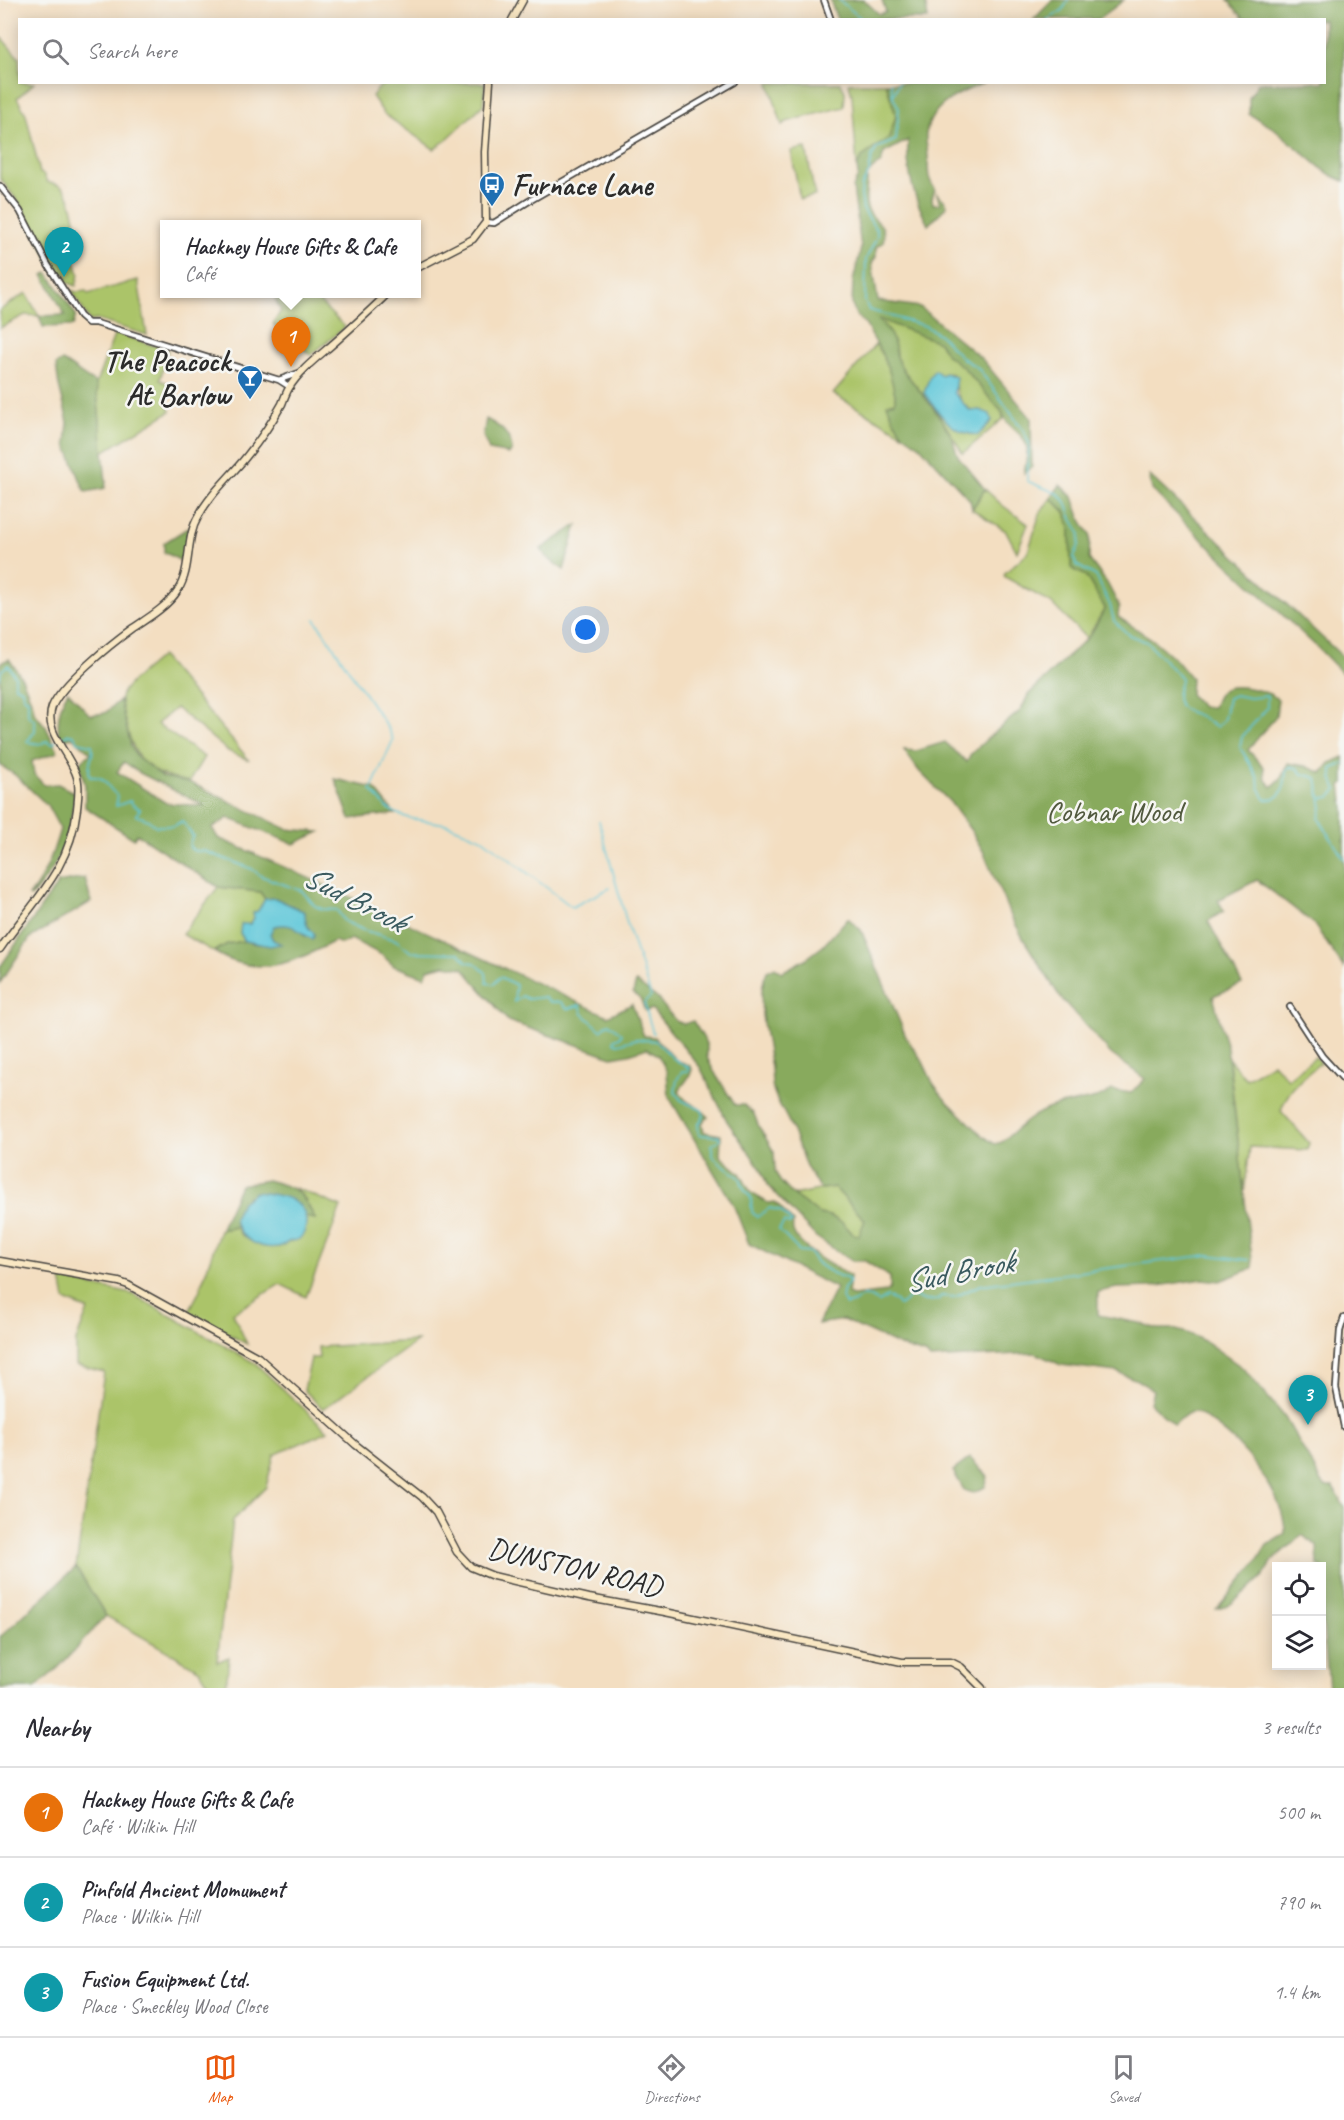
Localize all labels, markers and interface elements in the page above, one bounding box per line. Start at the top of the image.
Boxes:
search box [18,18,1326,84]
icon: search [39,35,72,68]
text: Search here [87,37,177,65]
place label: Furnace Lane [512,166,654,204]
bus stop icon: Furnace Lane [477,170,507,208]
popup [160,220,421,298]
pin: 2 [44,228,84,277]
text: Hackney House Gifts & Cafe [185,233,396,261]
text: Café [185,261,215,286]
pin: 1 [272,318,310,367]
place label: The Peacock At Barlow [104,342,233,414]
bar icon: The Peacock At Barlow [235,363,265,401]
your location [571,615,600,644]
park label: Cobnar Wood [1046,792,1186,830]
water label: Sud Brook [297,855,418,944]
water label: Sud Brook [902,1240,1023,1302]
pin: 3 [1288,1376,1328,1425]
street label: DUNSTON ROAD [485,1529,668,1606]
map controls [1272,1562,1326,1670]
button: locate [1272,1562,1326,1616]
button: layers [1272,1616,1326,1670]
text: Nearby [24,1711,89,1744]
text: 3 results [1261,1715,1320,1740]
text: Hackney House Gifts & Cafe [81,1786,292,1814]
text: 1 [39,1800,48,1825]
text: 500 m [1277,1800,1320,1825]
text: Café · Wilkin Hill [81,1814,194,1839]
text: Pinfold Ancient Momument [81,1876,285,1904]
text: 2 [39,1890,48,1915]
text: 790 m [1277,1890,1320,1915]
text: Place · Wilkin Hill [81,1904,198,1929]
text: Fusion Equipment Ltd. [81,1966,249,1994]
text: 3 [39,1980,48,2005]
text: 1.4 km [1274,1980,1320,2005]
text: Place · Smeckley Wood Close [81,1994,267,2019]
tab: Map [204,2051,237,2107]
tab: Directions [644,2051,700,2107]
tab: Saved [1107,2051,1140,2107]

